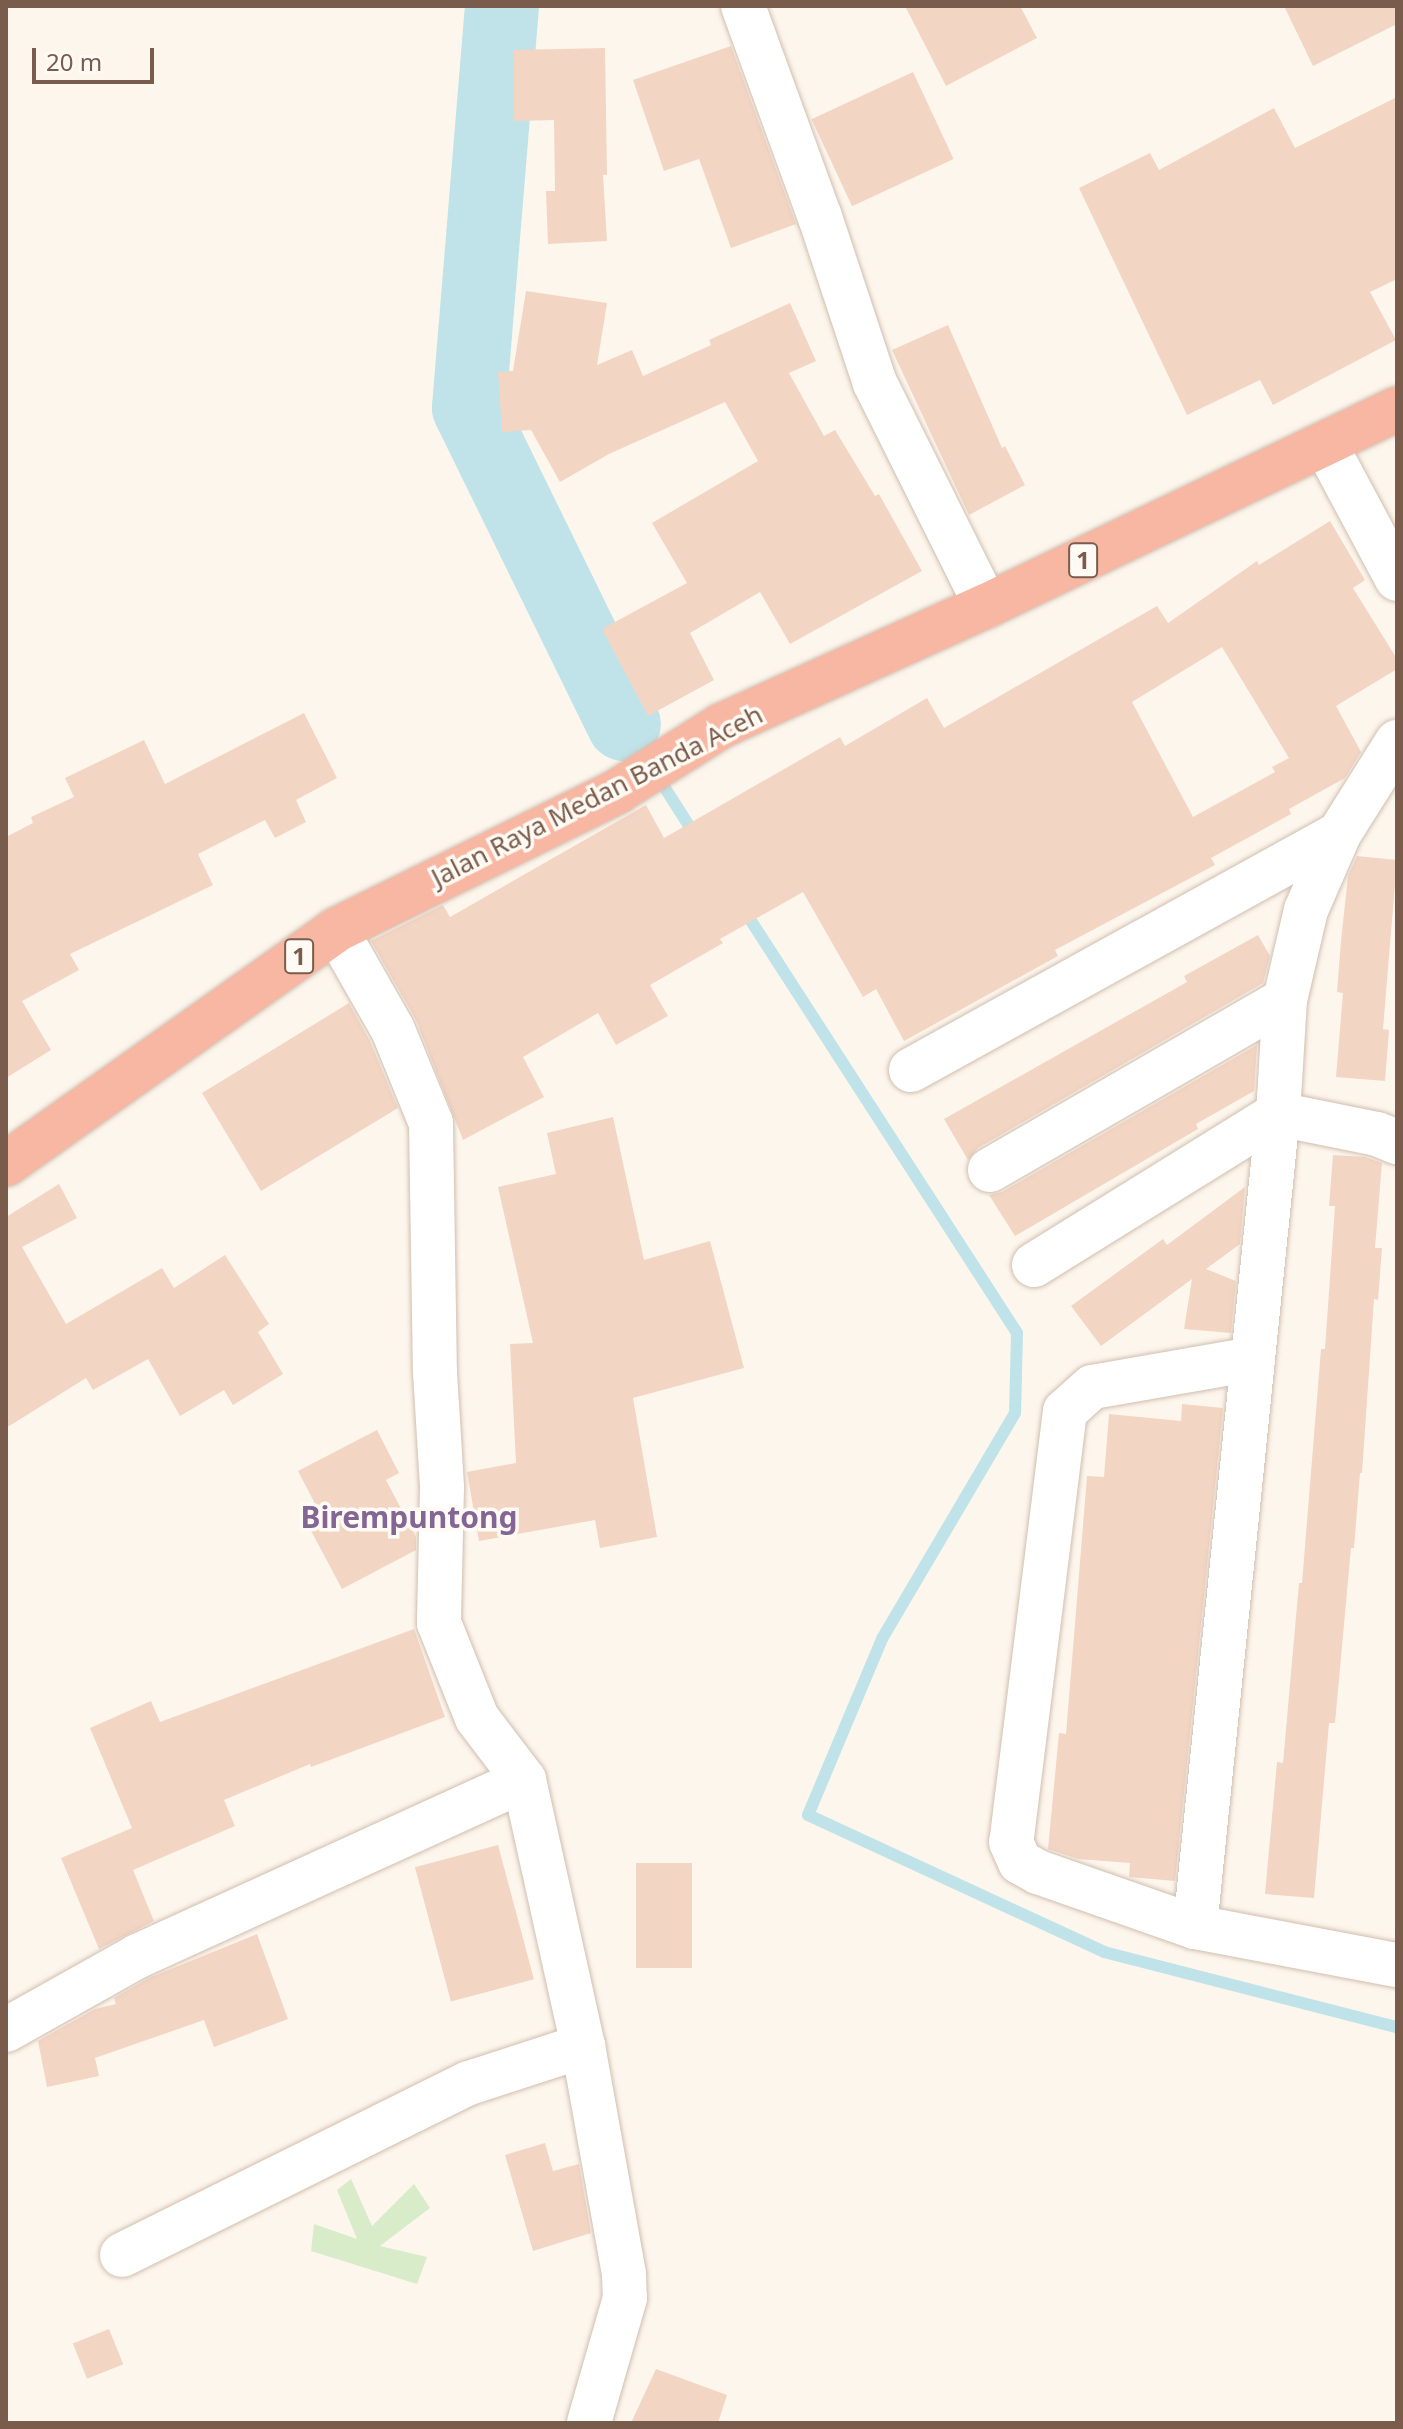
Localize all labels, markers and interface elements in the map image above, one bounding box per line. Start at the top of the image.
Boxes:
scale bar [36,32,158,82]
text: 20 m [46,45,102,78]
road number: 1 [1067,540,1099,580]
street label: Jalan Raya Medan Banda Aceh [426,699,768,893]
road number: 1 [283,936,315,976]
district label: Birempuntong [300,1499,518,1535]

